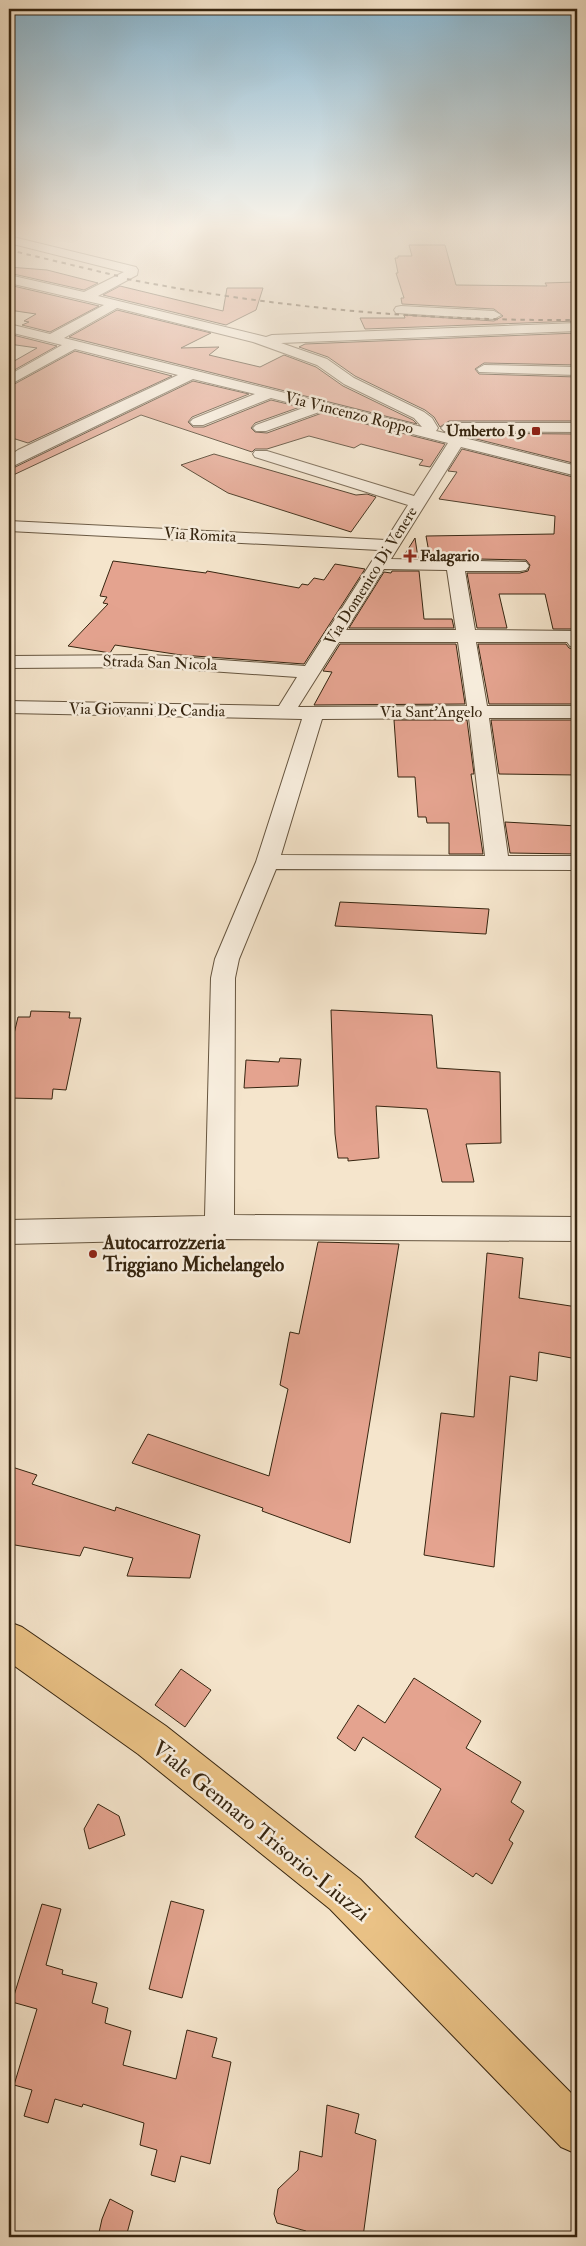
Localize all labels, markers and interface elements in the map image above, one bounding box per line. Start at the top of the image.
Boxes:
street label: Via Vincenzo Roppo [282,387,416,440]
place label: Umberto I 9 [446,421,526,441]
marker: Umberto I 9 [530,425,542,437]
street label: Via Domenico Di Venere [320,503,422,649]
street label: Via Romita [163,523,237,547]
place label: Falagario [420,546,479,567]
marker: Falagario [404,550,416,562]
street label: Strada San Nicola [102,651,218,675]
street label: Via Giovanni De Candia [69,699,226,721]
street label: Via Sant'Angelo [380,702,483,722]
place label: Autocarrozzeria Triggiano Michelangelo [102,1231,284,1278]
marker: Autocarrozzeria Triggiano Michelangelo [87,1248,99,1260]
street label: Viale Gennaro Trisorio-Liuzzi [146,1734,376,1928]

